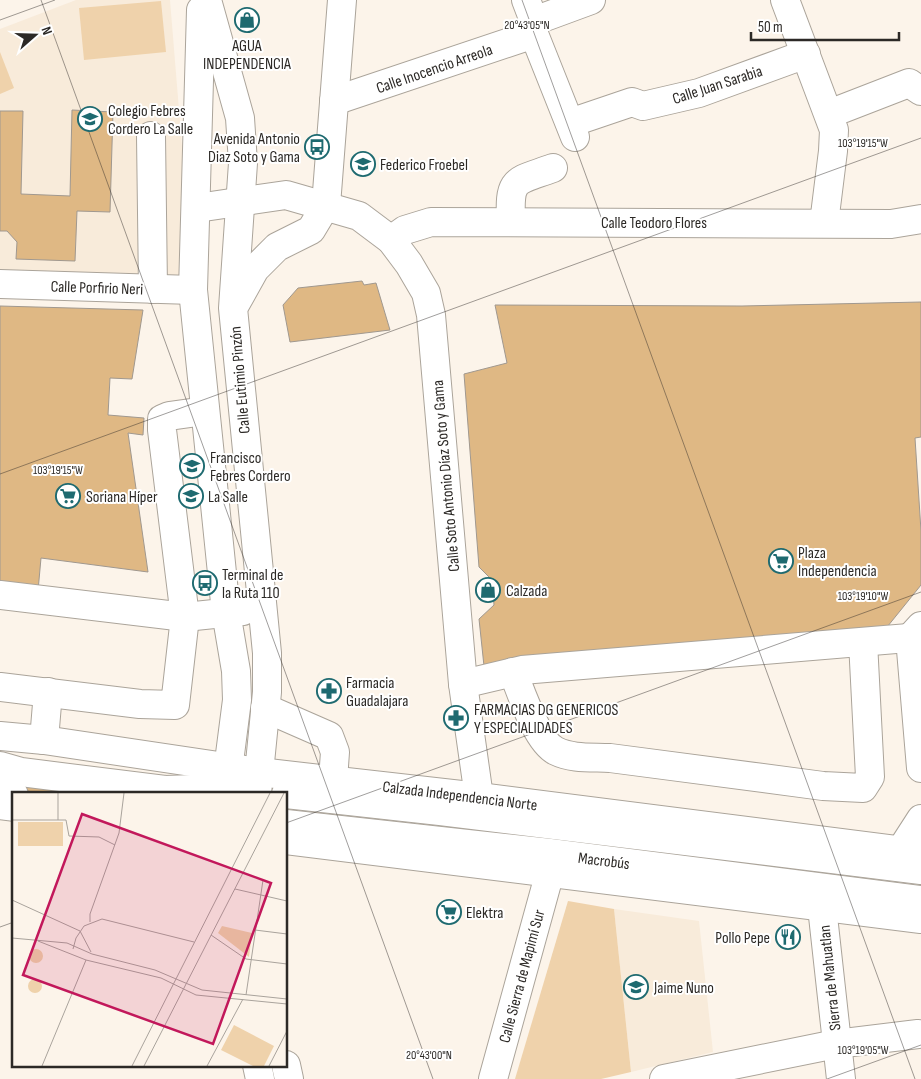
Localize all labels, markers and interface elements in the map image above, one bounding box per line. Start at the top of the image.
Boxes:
shop icon: AGUA INDEPENDENCIA [234,7,260,33]
north arrow [10,10,60,60]
scale bar [751,10,898,42]
text: 20°43'05"N [504,18,550,33]
text: 50 m [758,18,783,37]
text: N [37,24,56,37]
place label: AGUA INDEPENDENCIA [203,37,291,74]
street label: Calle Inocencio Arreola [374,41,495,98]
street label: Calle Juan Sarabia [670,62,765,109]
place label: Colegio Febres Cordero La Salle [108,102,193,139]
school or university icon: Colegio Febres Cordero La Salle [77,106,103,132]
place label: Avenida Antonio Diaz Soto y Gama [208,130,300,167]
bus stop icon: Avenida Antonio Diaz Soto y Gama [304,134,330,160]
text: 103°19'15"W [838,136,888,151]
school or university icon: Federico Froebel [350,151,376,177]
place label: Federico Froebel [380,156,468,175]
street label: Calle Teodoro Flores [601,214,707,233]
street label: Calle Porfirio Neri [50,277,144,300]
street label: Calle Eutimio Pinzón [226,325,255,434]
street label: Calle Soto Antonio Díaz Soto y Gama [429,379,464,573]
place label: Francisco Febres Cordero [210,449,291,486]
school or university icon: Francisco Febres Cordero [179,453,205,479]
text: 103°19'15"W [33,463,83,478]
supermarket icon: Soriana Híper [55,483,81,509]
school or university icon: La Salle [178,483,204,509]
place label: Soriana Híper [86,488,158,507]
place label: La Salle [208,488,248,507]
place label: Plaza Independencia [798,544,877,581]
supermarket icon: Plaza Independencia [768,548,794,574]
place label: Terminal de la Ruta 110 [222,566,283,603]
bus stop icon: Terminal de la Ruta 110 [192,570,218,596]
shop icon: Calzada [475,577,501,603]
place label: Calzada [506,582,547,601]
text: 103°19'10"W [838,589,888,604]
place label: Farmacia Guadalajara [346,674,408,711]
pharmacy icon: Farmacia Guadalajara [316,678,342,704]
place label: FARMACIAS DG GENERICOS Y ESPECIALIDADES [474,701,619,738]
pharmacy icon: FARMACIAS DG GENERICOS Y ESPECIALIDADES [443,705,469,731]
street label: Calzada Independencia Norte [381,778,538,815]
inset map [12,792,288,1066]
street label: Macrobús [577,849,631,874]
supermarket icon: Elektra [436,899,462,925]
place label: Elektra [466,904,504,923]
street label: Calle Sierra de Mapimí Sur [496,907,549,1045]
restaurant icon: Pollo Pepe [775,924,801,950]
street label: Sierra de Mahuatlan [816,924,845,1031]
place label: Pollo Pepe [715,929,770,948]
school or university icon: Jaime Nuno [623,974,649,1000]
place label: Jaime Nuno [653,979,714,998]
text: 103°19'05"W [837,1043,889,1058]
text: 20°43'00"N [406,1048,452,1063]

